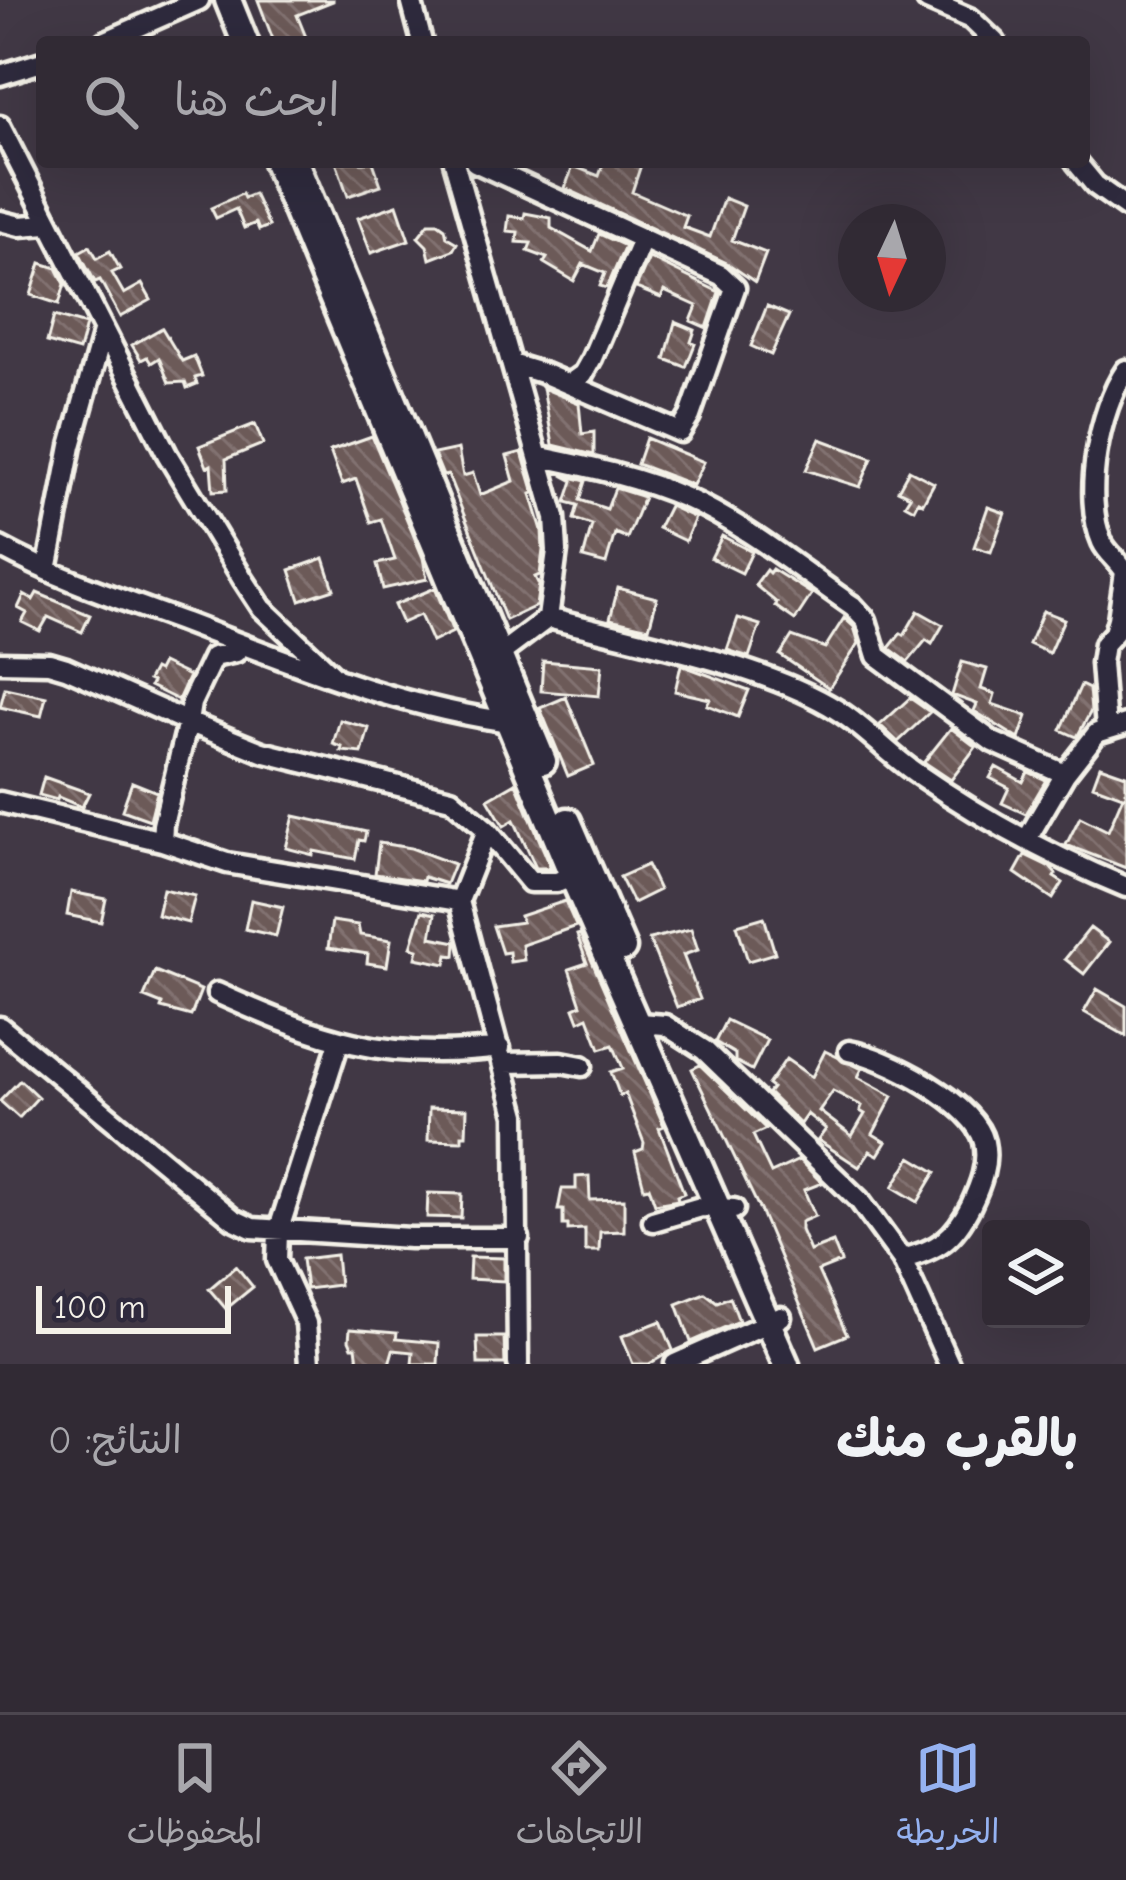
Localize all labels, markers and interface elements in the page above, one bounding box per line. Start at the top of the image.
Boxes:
search box [36,36,1090,168]
icon: search [78,69,144,135]
text: ابحث هنا [174,74,339,126]
north arrow [838,204,946,312]
map controls [982,1220,1090,1328]
button: layers [982,1220,1090,1328]
scale bar [36,1280,231,1333]
text: 100 m [54,1288,146,1326]
text: بالقرب منك [836,1410,1078,1469]
text: النتائج: 0 [48,1418,182,1463]
tab: المحفوظات [127,1735,263,1861]
tab: الاتجاهات [516,1735,643,1861]
tab: الخريطة [896,1735,999,1861]

